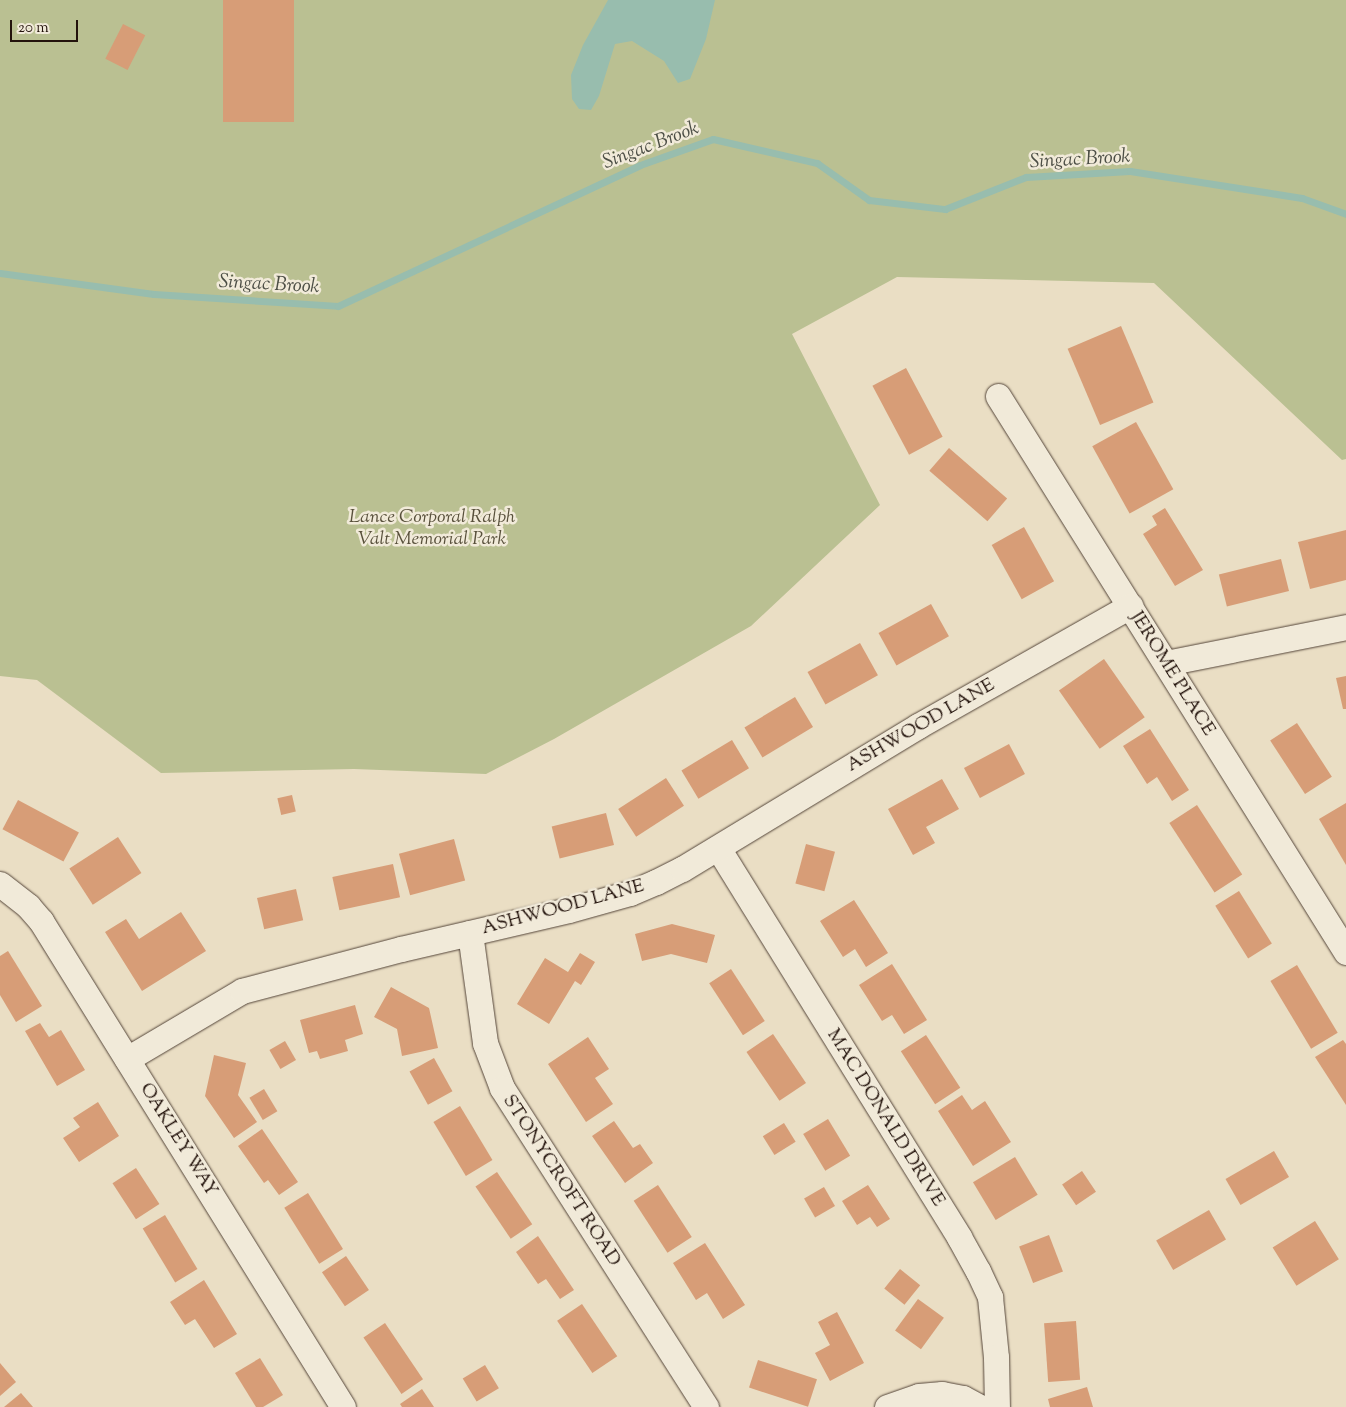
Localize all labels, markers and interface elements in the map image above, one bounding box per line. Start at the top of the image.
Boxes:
scale bar [12,10,80,42]
text: 20 m [18,18,49,39]
water label: Singac Brook [600,117,702,175]
water label: Singac Brook [1029,145,1131,175]
water label: Singac Brook [218,270,320,300]
park label: Lance Corporal Ralph Valt Memorial Park [349,507,515,551]
street label: JEROME PLACE [1125,608,1219,740]
street label: ASHWOOD LANE [843,674,999,778]
street label: ASHWOOD LANE [479,875,647,941]
street label: MAC DONALD DRIVE [821,1025,949,1211]
street label: OAKLEY WAY [134,1079,222,1201]
street label: STONYCROFT ROAD [497,1091,625,1271]

